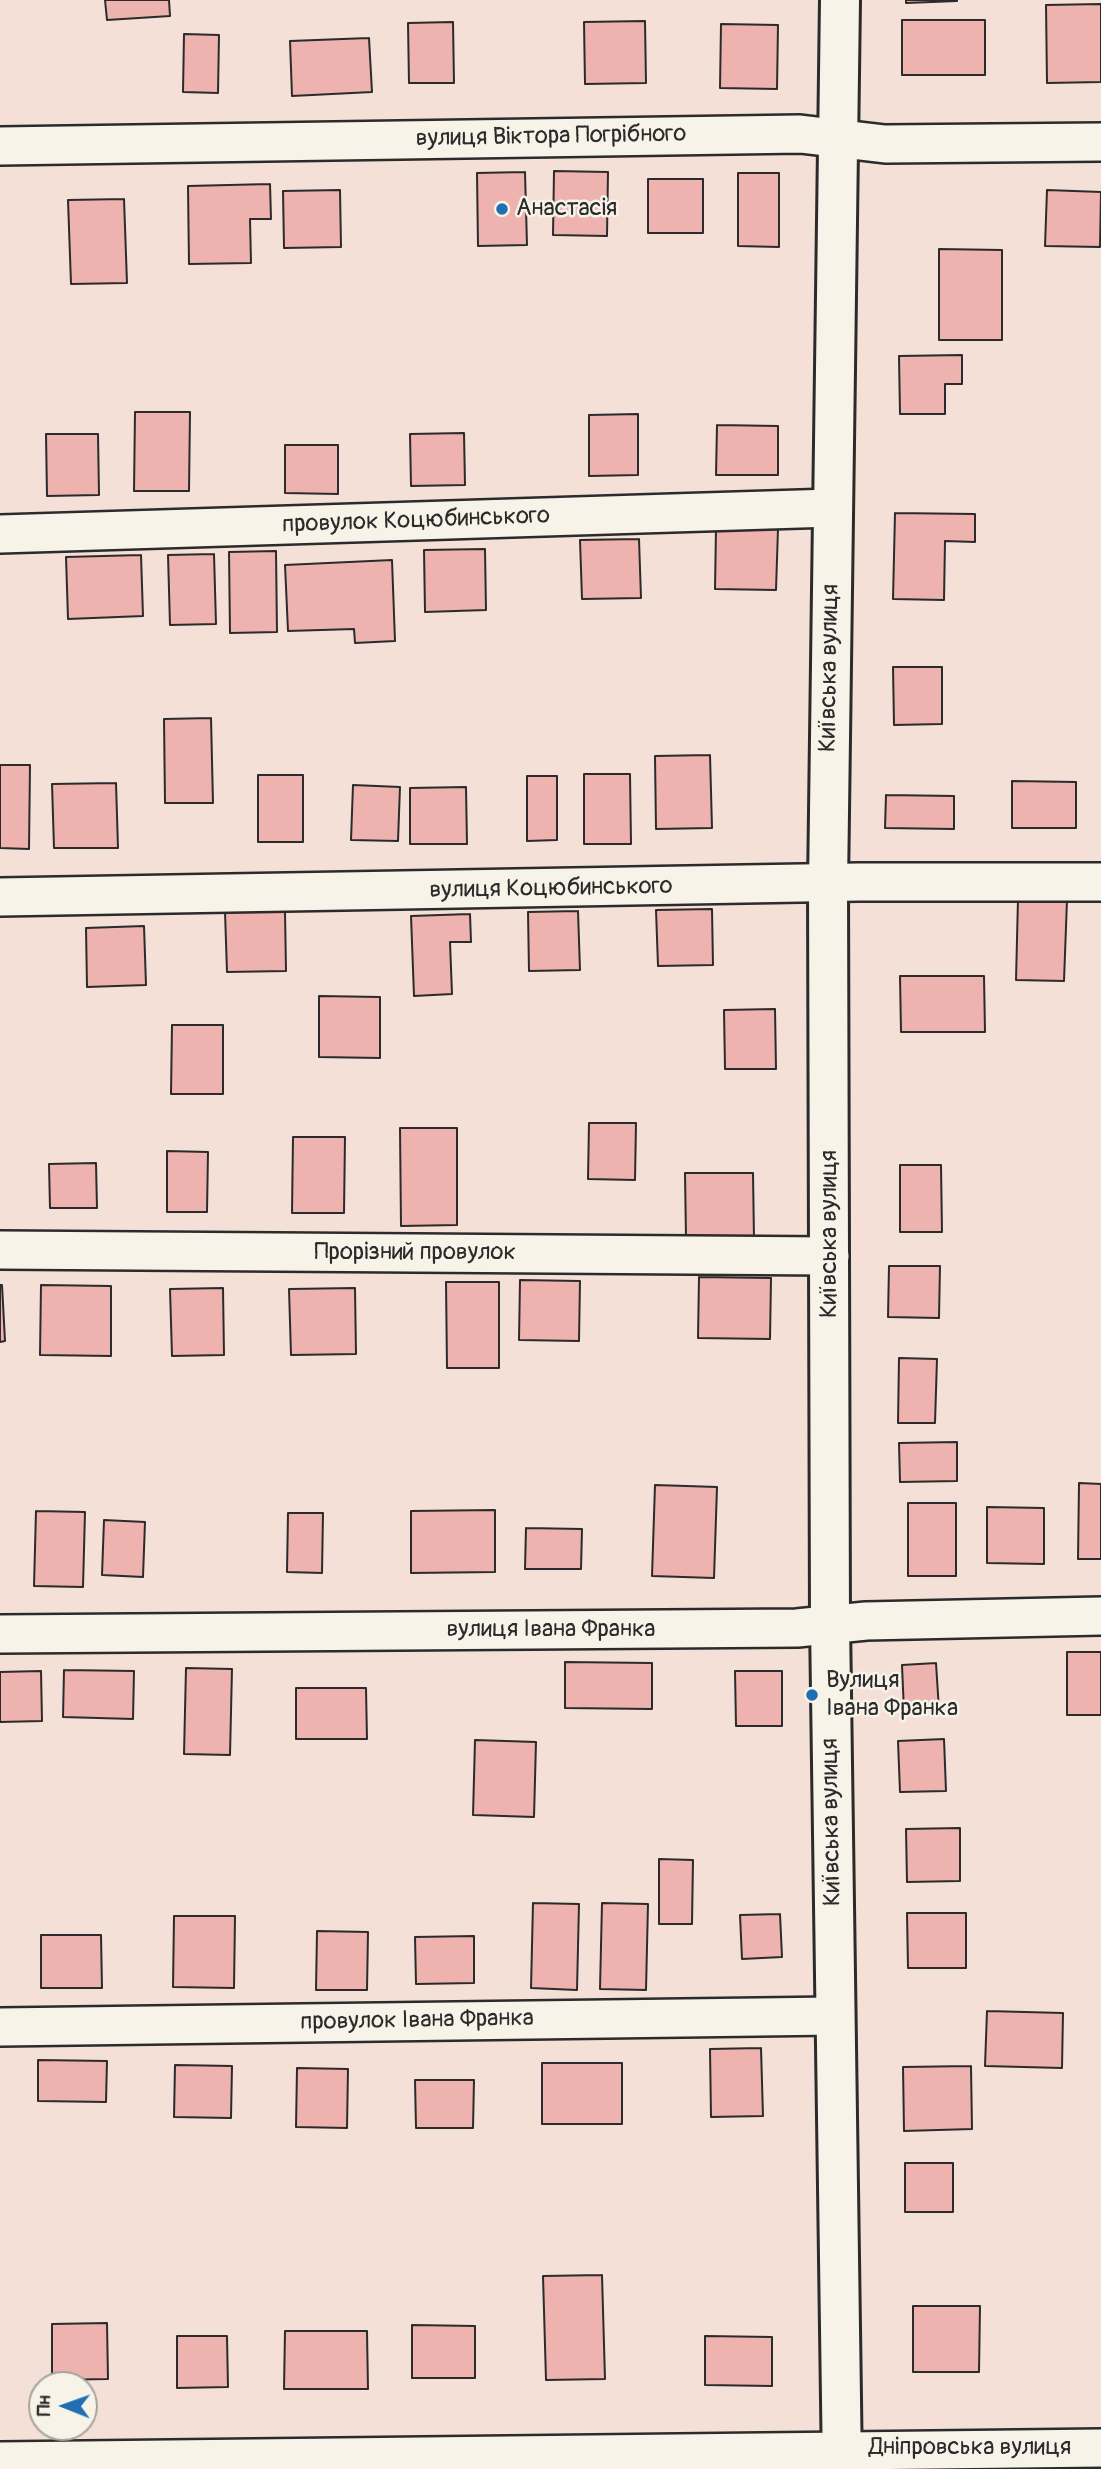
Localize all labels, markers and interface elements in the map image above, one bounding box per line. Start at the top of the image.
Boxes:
street label: вулиця Віктора Погрібного [416,120,686,154]
place label: Анастасія [516,195,617,223]
marker: Анастасія [494,201,510,217]
street label: провулок Коцюбинського [282,502,550,540]
street label: Київська вулиця [814,584,846,752]
street label: вулиця Коцюбинського [429,872,673,906]
street label: Київська вулиця [816,1150,844,1318]
street label: Прорізний провулок [314,1239,516,1267]
street label: вулиця Івана Франка [446,1616,656,1644]
place label: Вулиця Івана Франка [826,1667,958,1723]
marker: Вулиця Івана Франка [804,1687,820,1703]
street label: Київська вулиця [816,1738,848,1906]
street label: провулок Івана Франка [300,2005,534,2037]
north arrow [28,2371,98,2441]
text: Пн [32,2395,56,2416]
street label: Дніпровська вулиця [869,2434,1071,2462]

